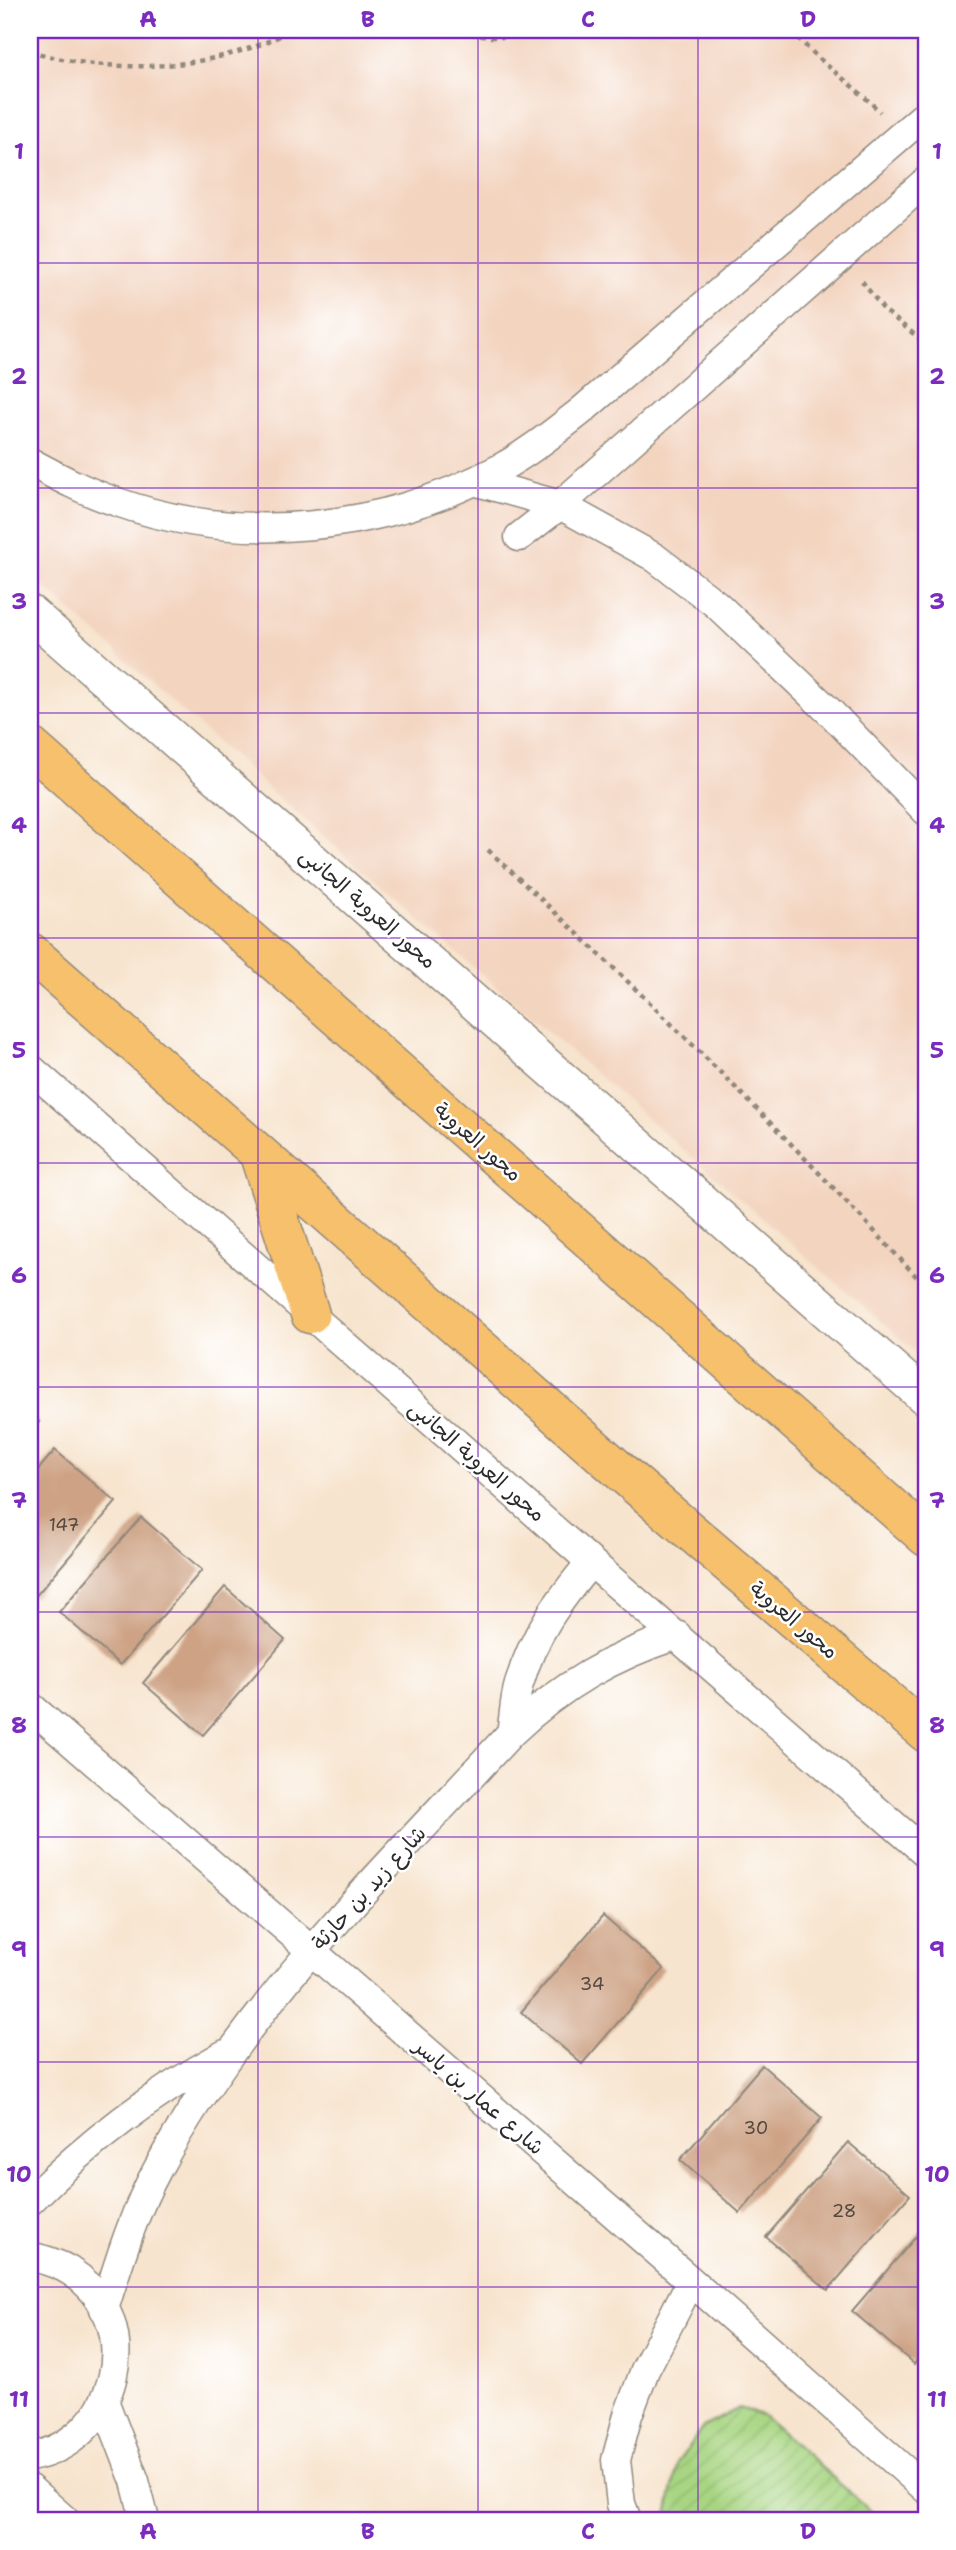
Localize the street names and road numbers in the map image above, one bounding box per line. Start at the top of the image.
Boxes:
street label: محور العروبة الجانبى [294,841,442,975]
street label: محور العروبة [428,1096,528,1188]
street label: محور العروبة الجانبى [403,1394,551,1528]
street label: محور العروبة [744,1575,844,1665]
street label: شارع زيد بن حارثة [306,1820,433,1957]
street label: شارع عمار بن ياسر [406,2031,550,2162]

